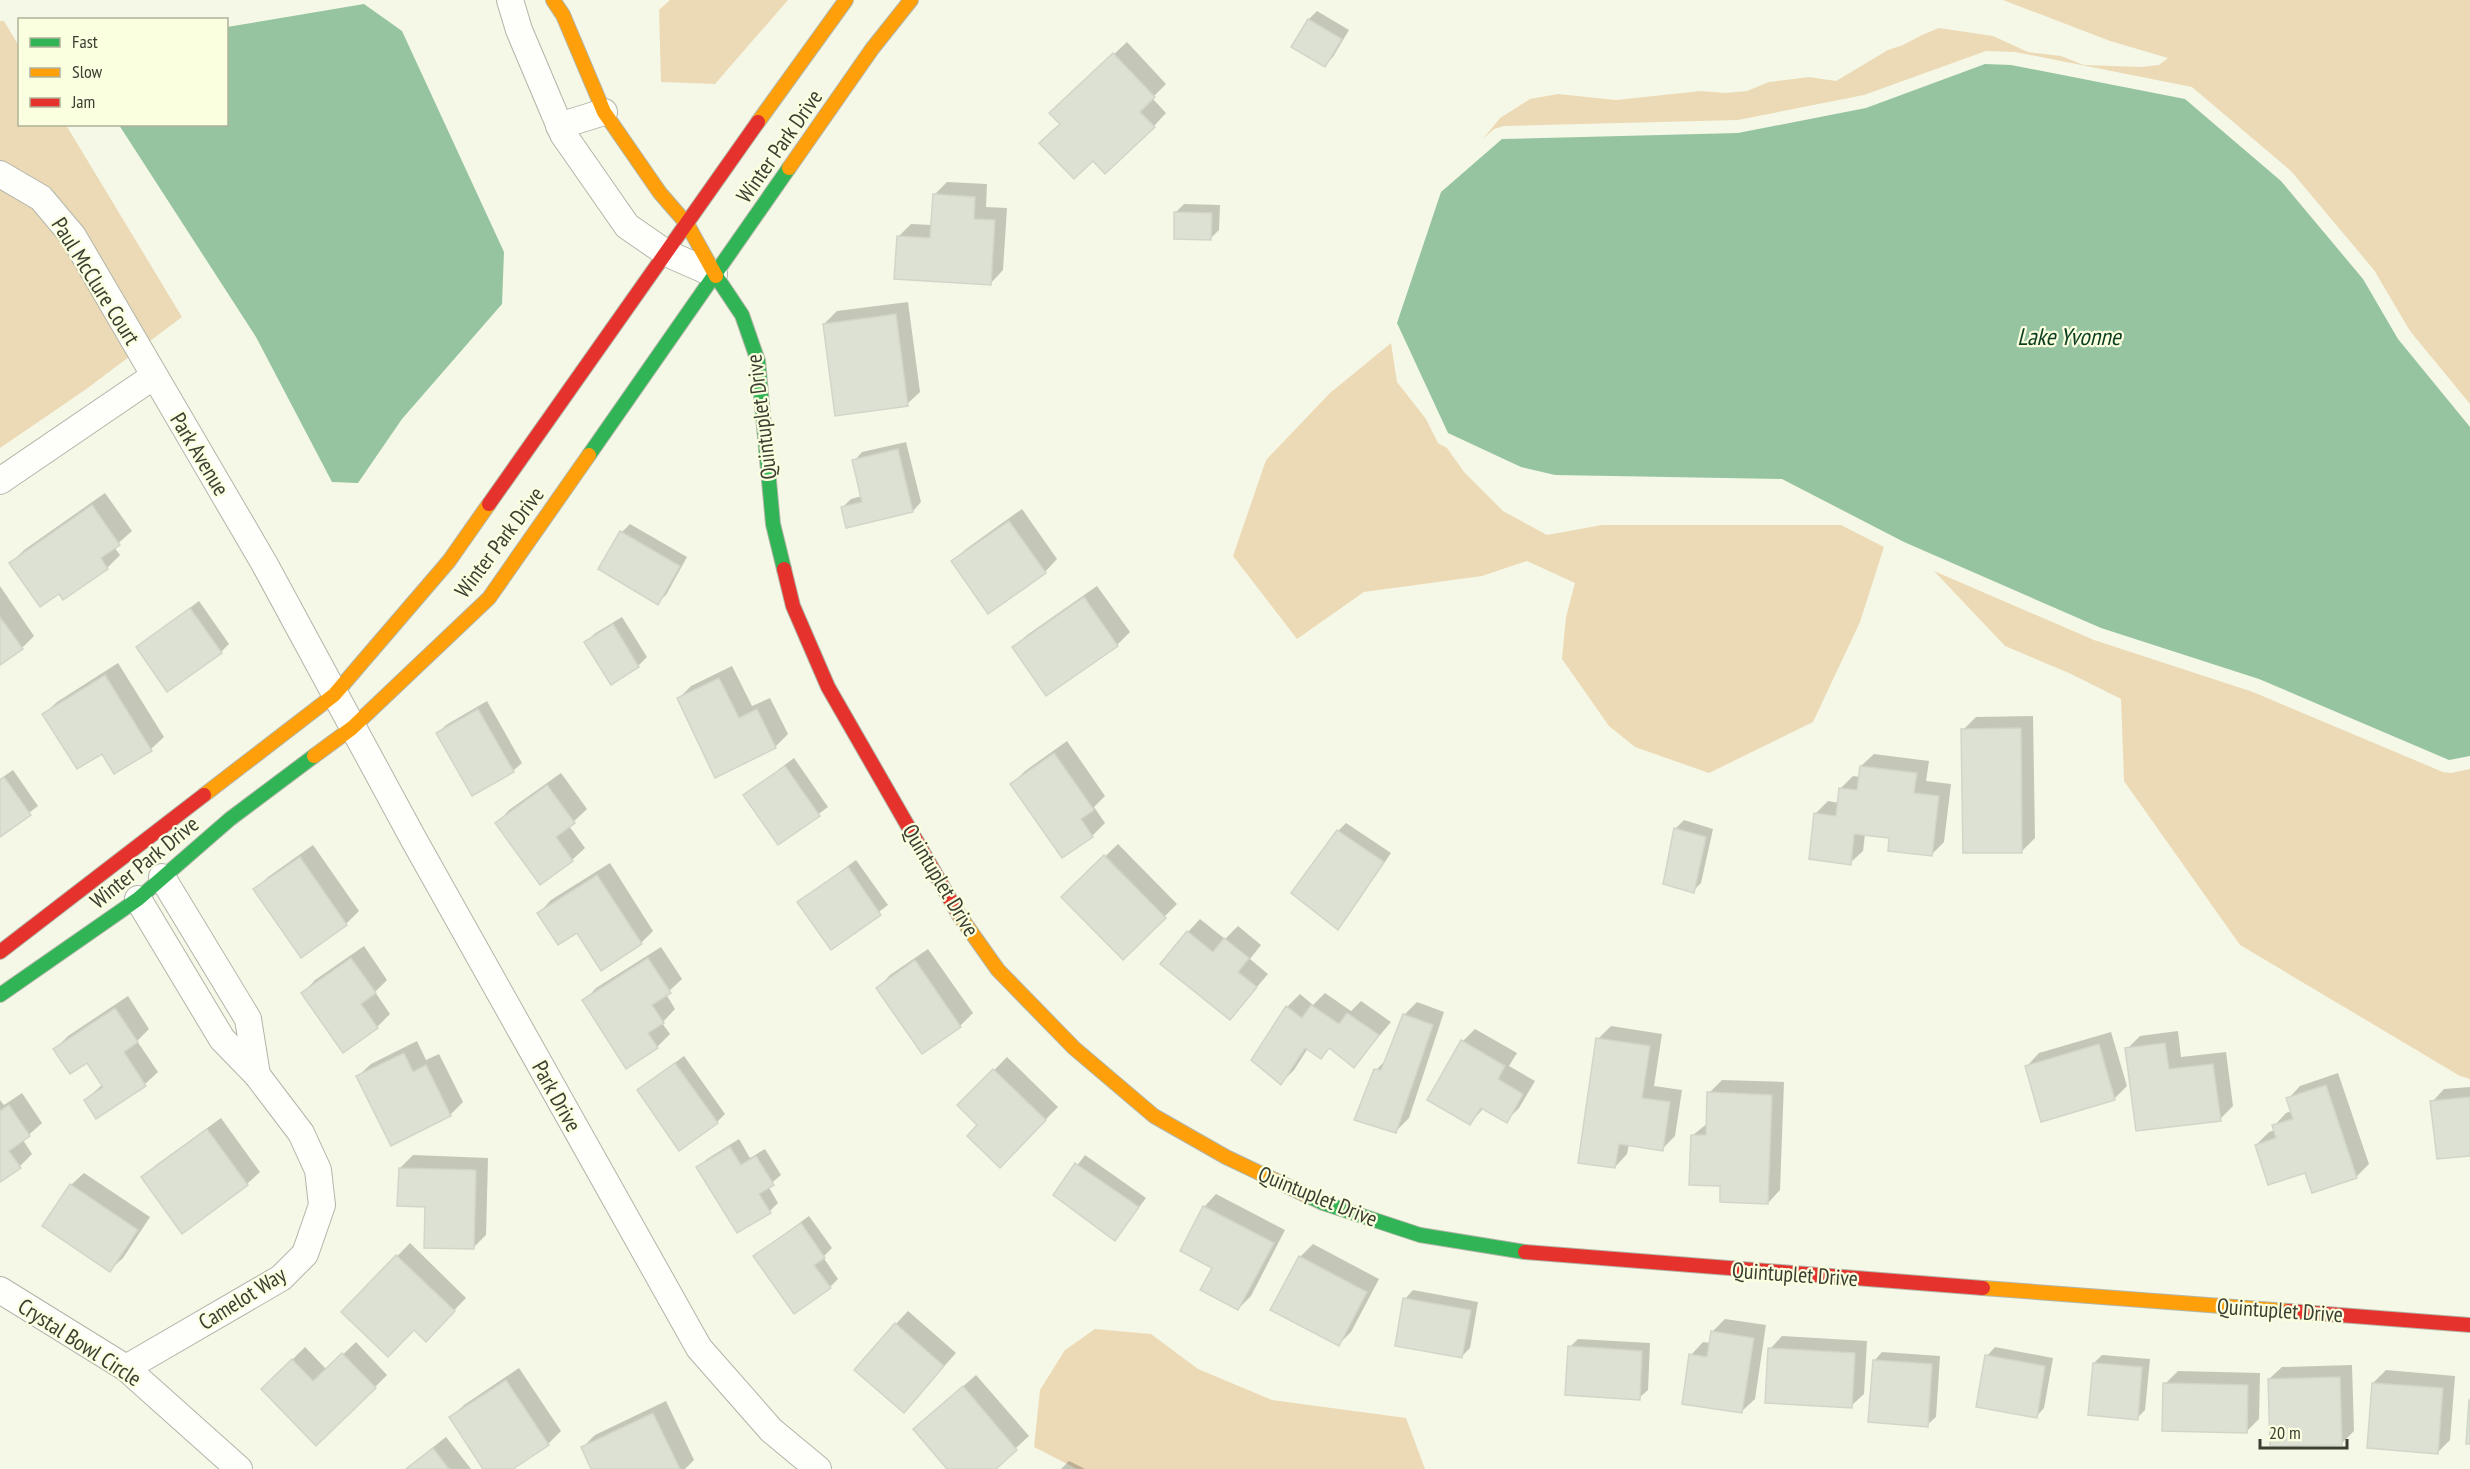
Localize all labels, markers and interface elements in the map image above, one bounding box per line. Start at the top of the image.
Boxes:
legend [18,18,228,126]
text: Fast [72,30,98,53]
text: Slow [72,60,103,83]
street label: Winter Park Drive [730,84,828,208]
text: Jam [71,90,95,113]
street label: Paul McClure Court [46,212,146,350]
water label: Lake Yvonne [2017,321,2123,352]
street label: Quintuplet Drive [739,353,783,481]
street label: Park Avenue [164,407,236,501]
street label: Winter Park Drive [448,481,550,603]
street label: Winter Park Drive [84,810,204,914]
street label: Quintuplet Drive [897,819,985,941]
street label: Park Drive [526,1056,588,1136]
street label: Quintuplet Drive [1254,1159,1382,1233]
street label: Quintuplet Drive [1731,1256,1859,1292]
street label: Camelot Way [193,1260,292,1336]
street label: Crystal Bowl Circle [13,1292,147,1392]
street label: Quintuplet Drive [2216,1292,2344,1328]
scale bar [2260,1412,2347,1450]
text: 20 m [2269,1421,2301,1444]

